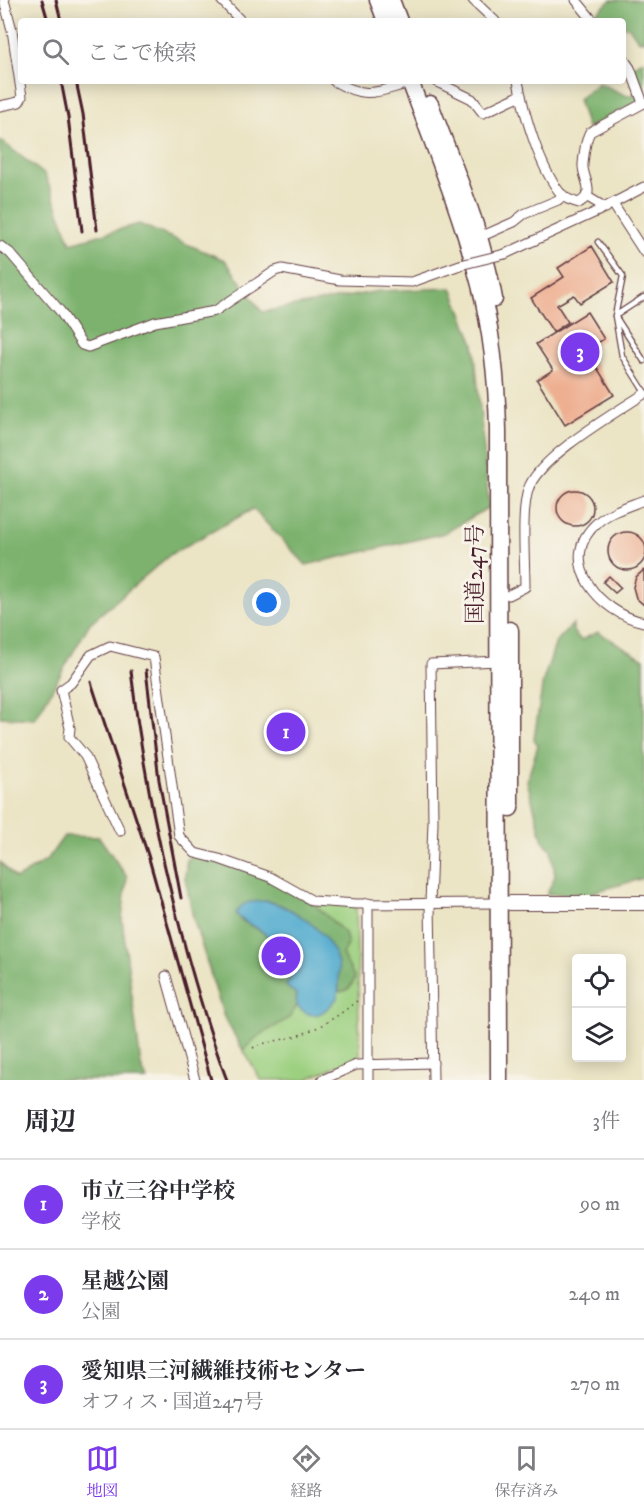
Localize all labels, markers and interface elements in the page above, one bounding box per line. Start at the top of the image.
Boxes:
search box [18,18,626,84]
icon: search [39,35,72,68]
text: ここで検索 [87,40,197,67]
pin: 3 [560,330,600,374]
street label: 国道247号 [462,524,489,624]
your location [252,588,281,617]
pin: 1 [266,710,306,754]
pin: 2 [262,934,300,978]
map controls [572,954,626,1062]
button: locate [572,954,626,1008]
button: layers [572,1008,626,1062]
text: 周辺 [24,1106,76,1139]
text: 3件 [593,1109,620,1134]
text: 市立三谷中学校 [81,1178,235,1205]
text: 1 [40,1192,47,1217]
text: 90 m [580,1192,620,1217]
text: 学校 [81,1210,121,1235]
text: 星越公園 [81,1268,169,1295]
text: 2 [39,1282,48,1307]
text: 240 m [569,1282,620,1307]
text: 公園 [81,1300,121,1325]
text: 愛知県三河繊維技術センター [81,1358,366,1385]
text: 3 [40,1372,47,1397]
text: 270 m [570,1372,620,1397]
text: オフィス · 国道247号 [81,1390,263,1415]
tab: 地図 [86,1442,119,1501]
tab: 経路 [290,1442,323,1501]
tab: 保存済み [494,1442,558,1501]

